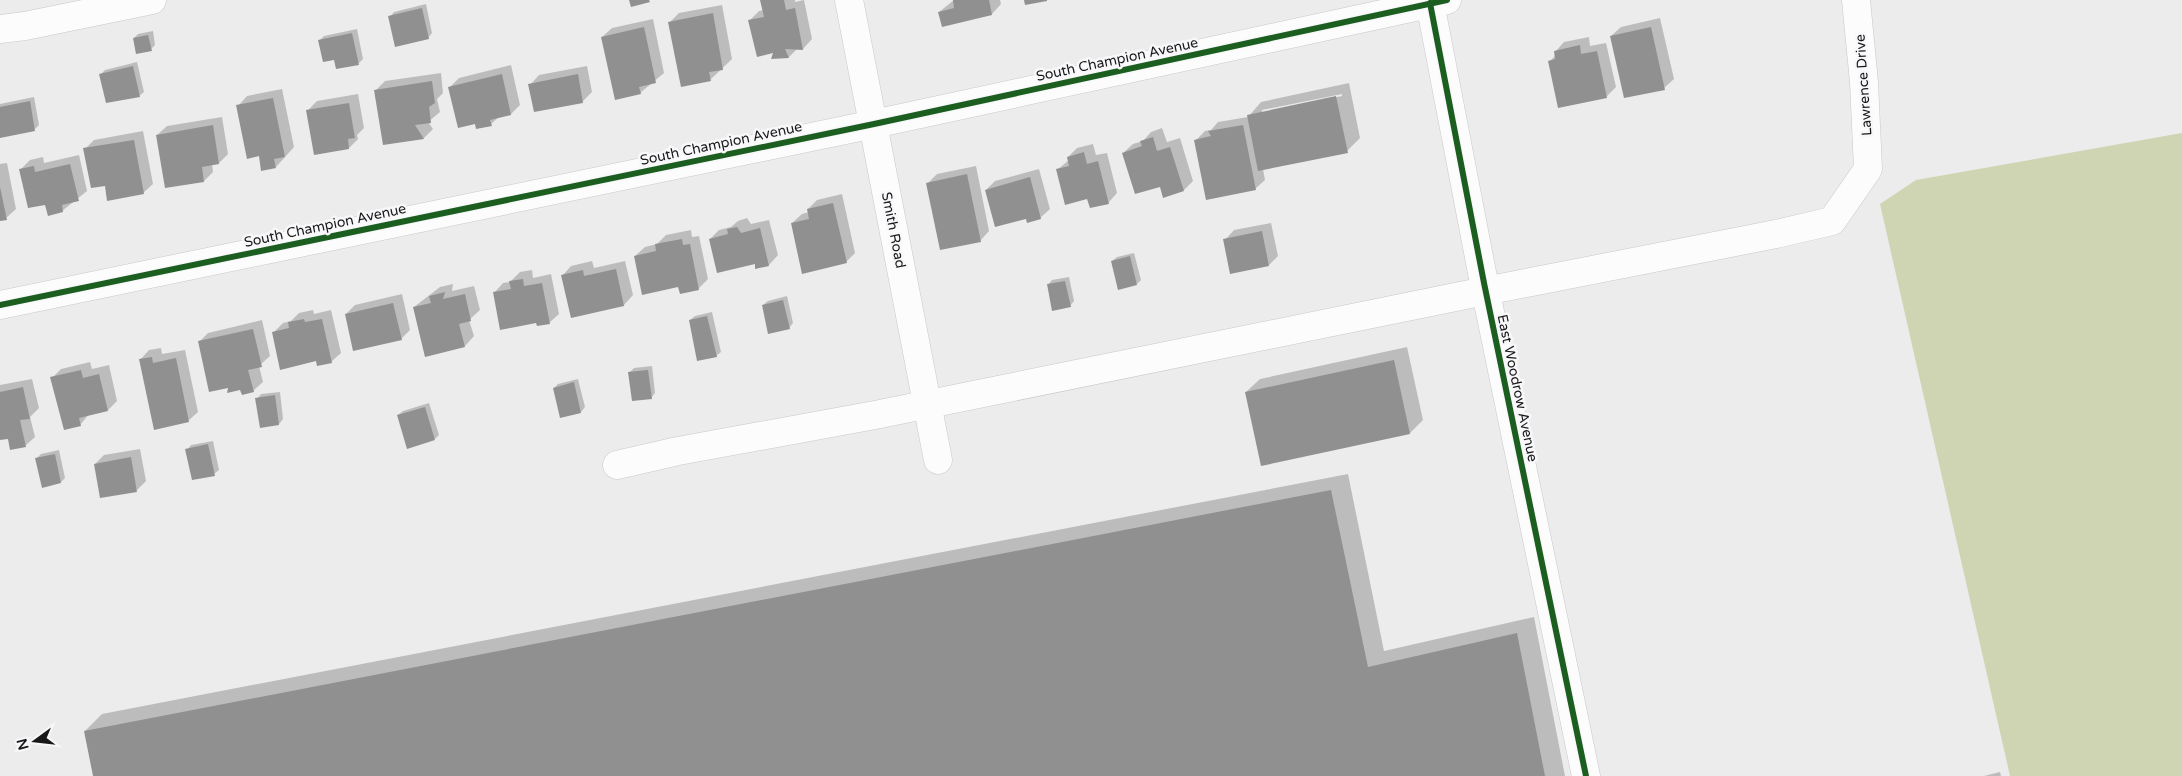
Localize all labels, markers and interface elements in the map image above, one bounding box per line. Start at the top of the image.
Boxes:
street label: Lawrence Drive [1851,33,1876,136]
street label: South Champion Avenue [1035,34,1200,85]
street label: South Champion Avenue [639,118,804,169]
street label: Smith Road [878,190,909,270]
street label: South Champion Avenue [243,200,408,251]
street label: East Woodrow Avenue [1494,313,1541,463]
north arrow [10,716,60,766]
text: N [13,737,33,752]

